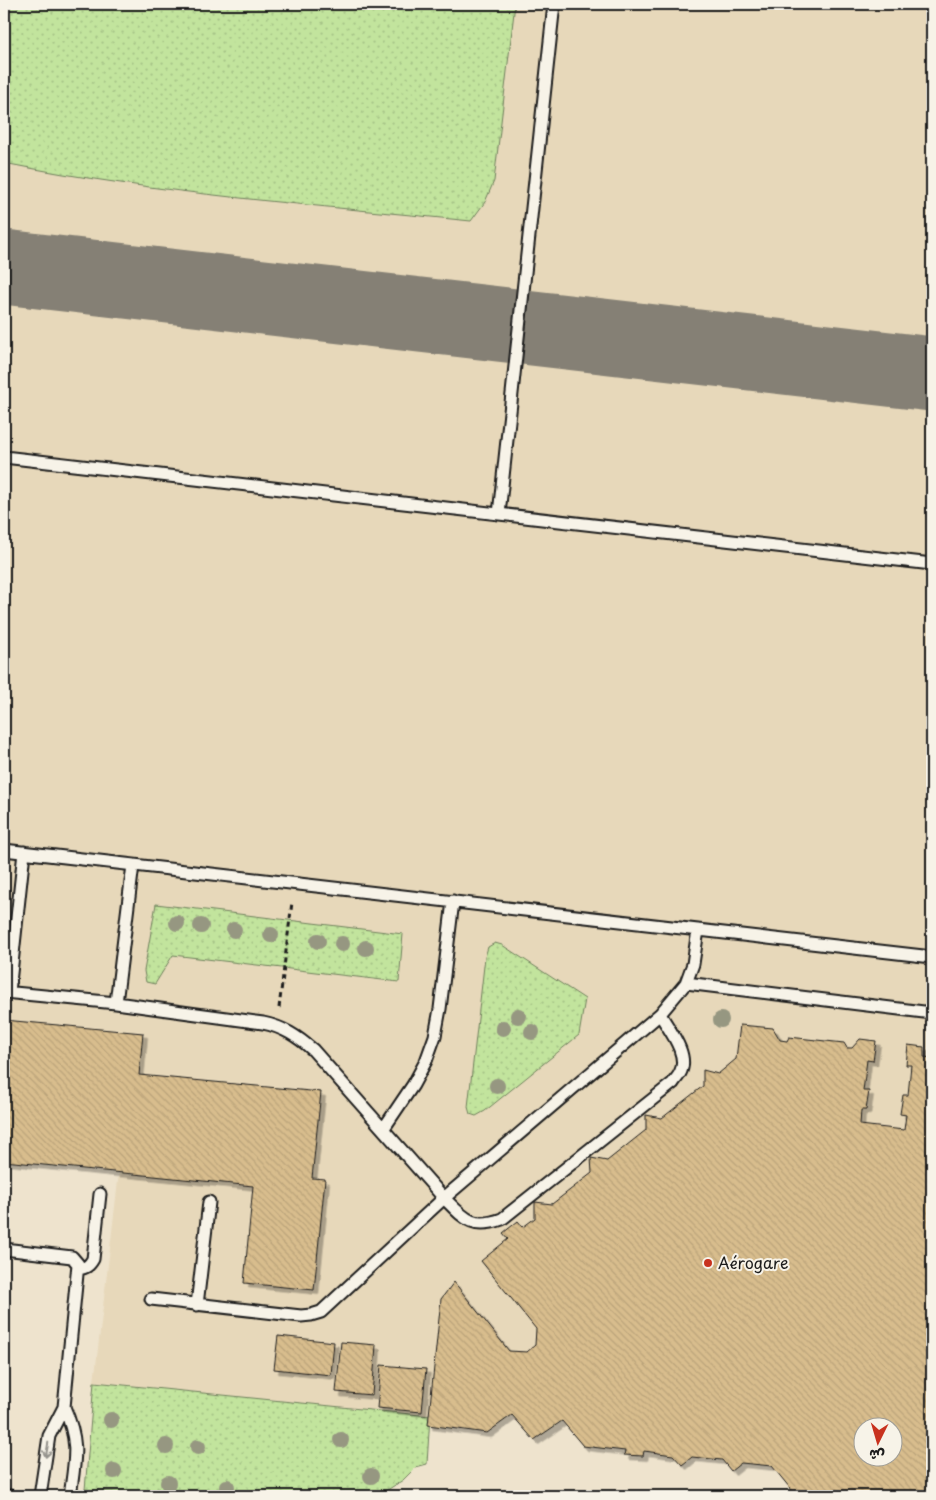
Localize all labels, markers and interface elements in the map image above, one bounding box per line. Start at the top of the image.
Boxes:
place label: Aérogare [718,1250,788,1274]
marker: Aérogare [702,1257,714,1269]
north arrow [854,1418,904,1468]
one-way arrow [41,1442,51,1458]
text: ش [868,1444,885,1467]

